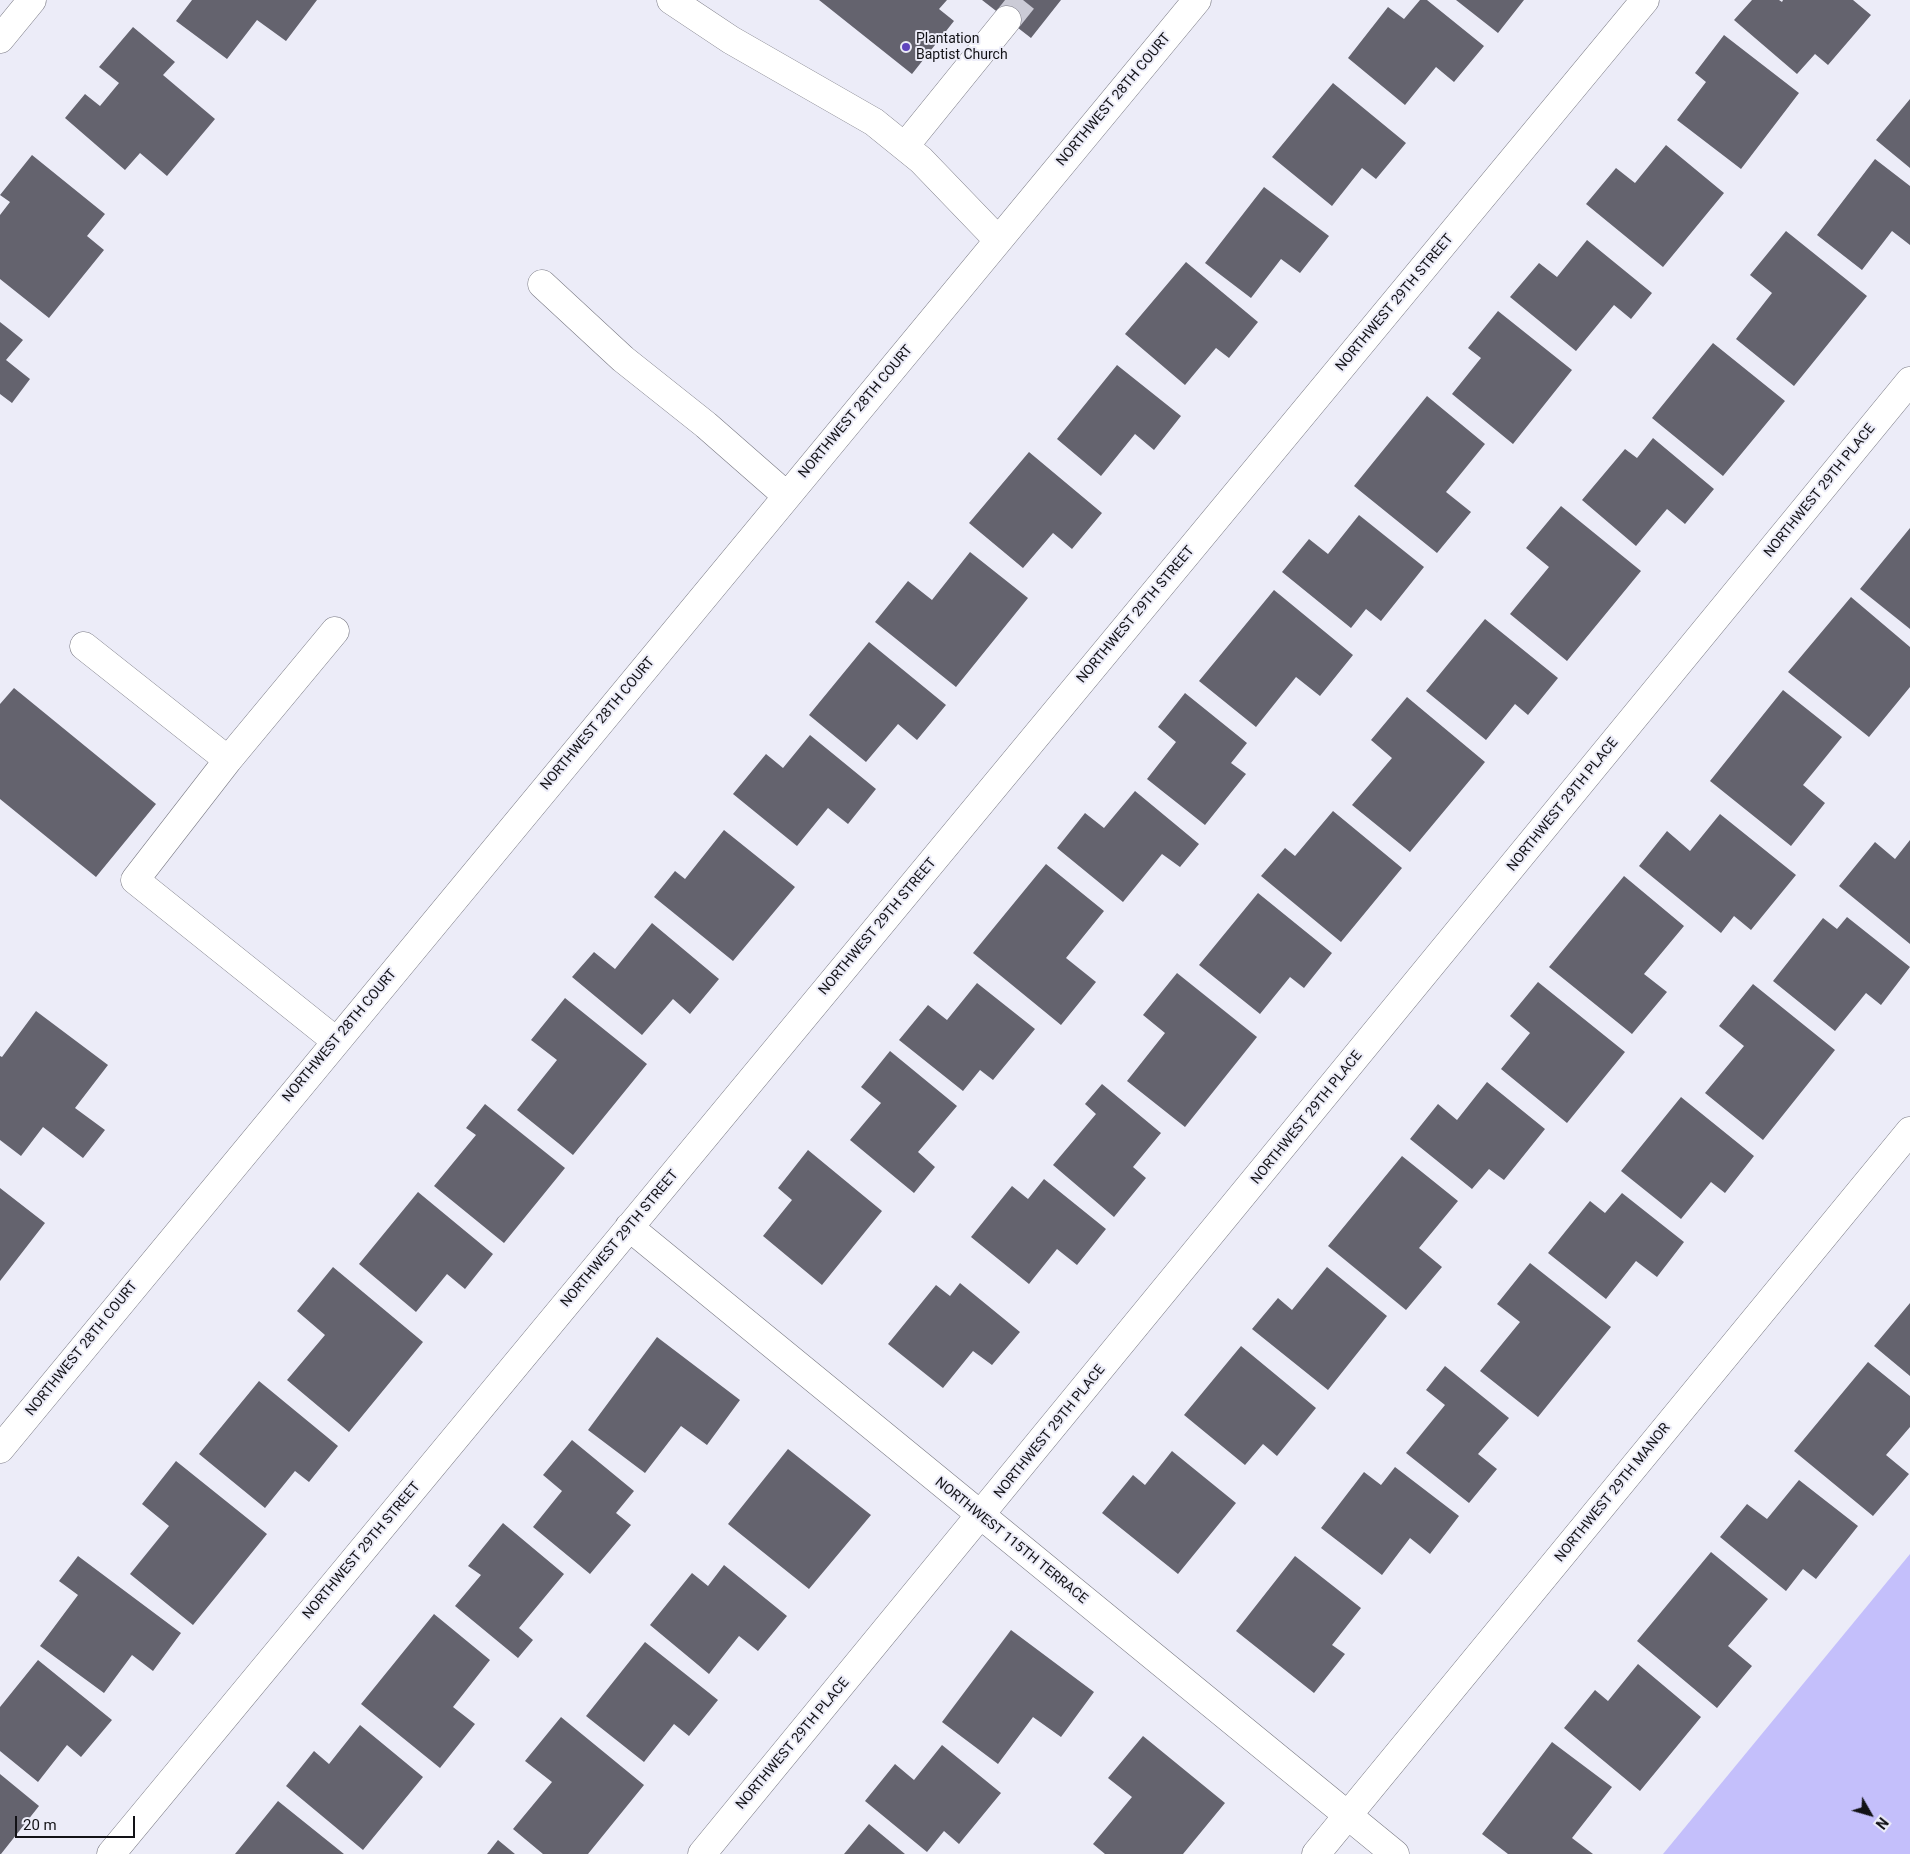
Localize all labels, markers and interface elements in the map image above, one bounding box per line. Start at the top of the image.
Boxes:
street label: NORTHWEST 28TH COURT [1053,30,1175,170]
place label: Plantation Baptist Church [916,31,1008,64]
marker: Plantation Baptist Church [900,41,912,53]
street label: NORTHWEST 29TH STREET [1333,231,1457,375]
street label: NORTHWEST 28TH COURT [795,342,917,482]
street label: NORTHWEST 29TH PLACE [1761,421,1879,561]
street label: NORTHWEST 29TH STREET [1074,543,1198,687]
street label: NORTHWEST 28TH COURT [537,654,659,794]
street label: NORTHWEST 29TH PLACE [1504,735,1622,875]
street label: NORTHWEST 29TH STREET [816,855,940,999]
street label: NORTHWEST 28TH COURT [279,966,401,1106]
street label: NORTHWEST 29TH PLACE [1248,1048,1366,1188]
street label: NORTHWEST 29TH STREET [558,1167,682,1311]
street label: NORTHWEST 28TH COURT [22,1278,142,1420]
street label: NORTHWEST 29TH PLACE [991,1362,1109,1502]
street label: NORTHWEST 29TH MANOR [1552,1420,1674,1566]
street label: NORTHWEST 115TH TERRACE [931,1474,1091,1608]
street label: NORTHWEST 29TH STREET [300,1479,424,1623]
street label: NORTHWEST 29TH PLACE [733,1675,853,1813]
north arrow [1845,1789,1895,1839]
scale bar [18,1806,138,1838]
text: N [1872,1814,1891,1832]
text: 20 m [23,1816,57,1834]

